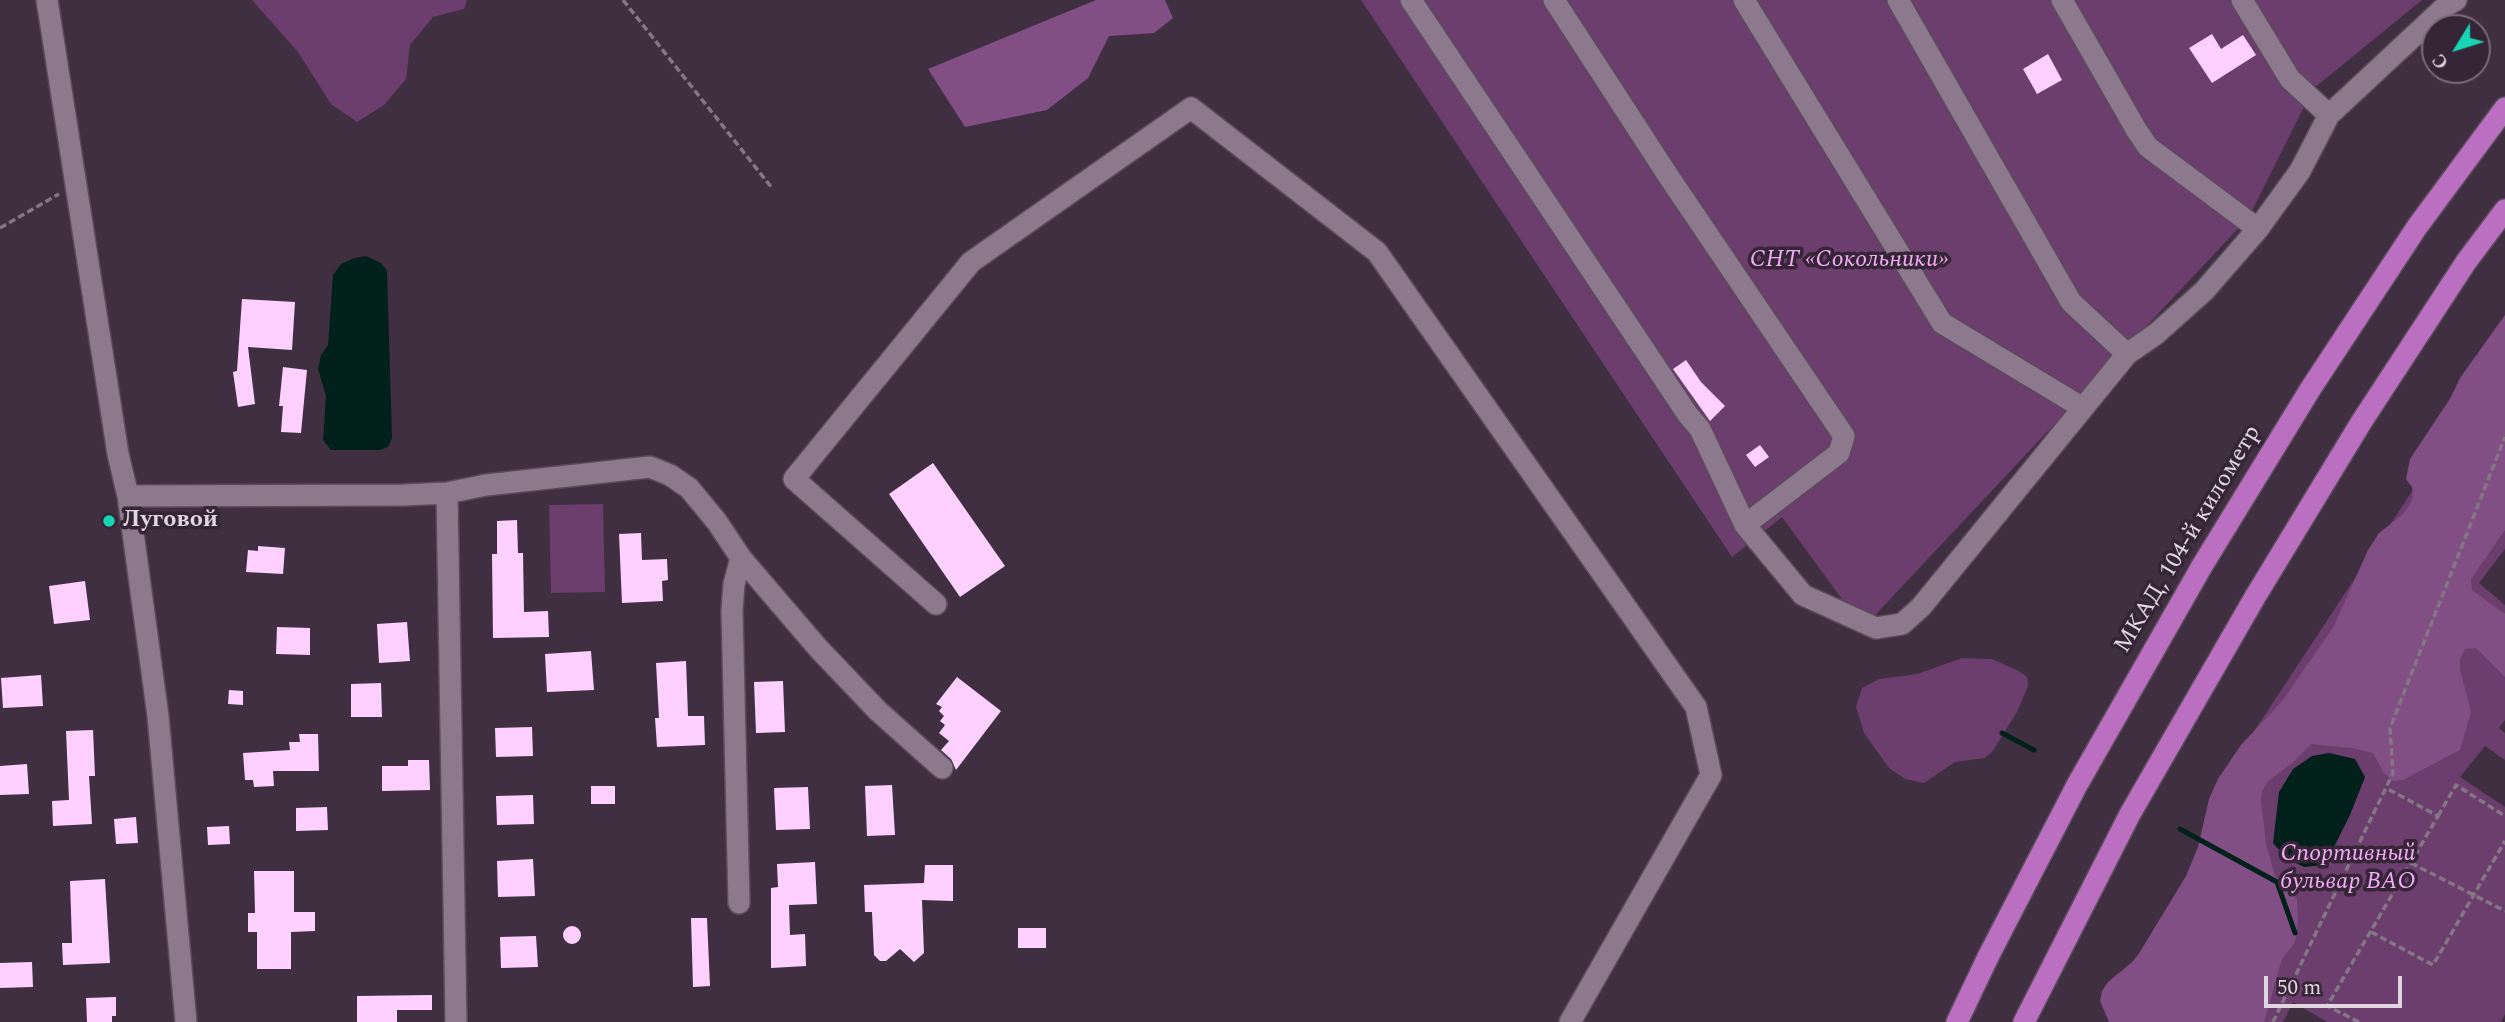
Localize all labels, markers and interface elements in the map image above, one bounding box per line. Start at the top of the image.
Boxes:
north arrow [2421,14,2491,84]
text: С [2425,47,2456,75]
park label: СНТ «Сокольники» [1750,247,1948,275]
street label: МКАД, 104-й километр [2110,421,2268,659]
place label: Луговой [123,507,218,535]
marker: Луговой [101,513,117,529]
park label: Спортивный бульвар ВАО [2280,841,2416,897]
scale bar [2267,962,2405,1006]
text: 50 m [2277,972,2321,1004]

